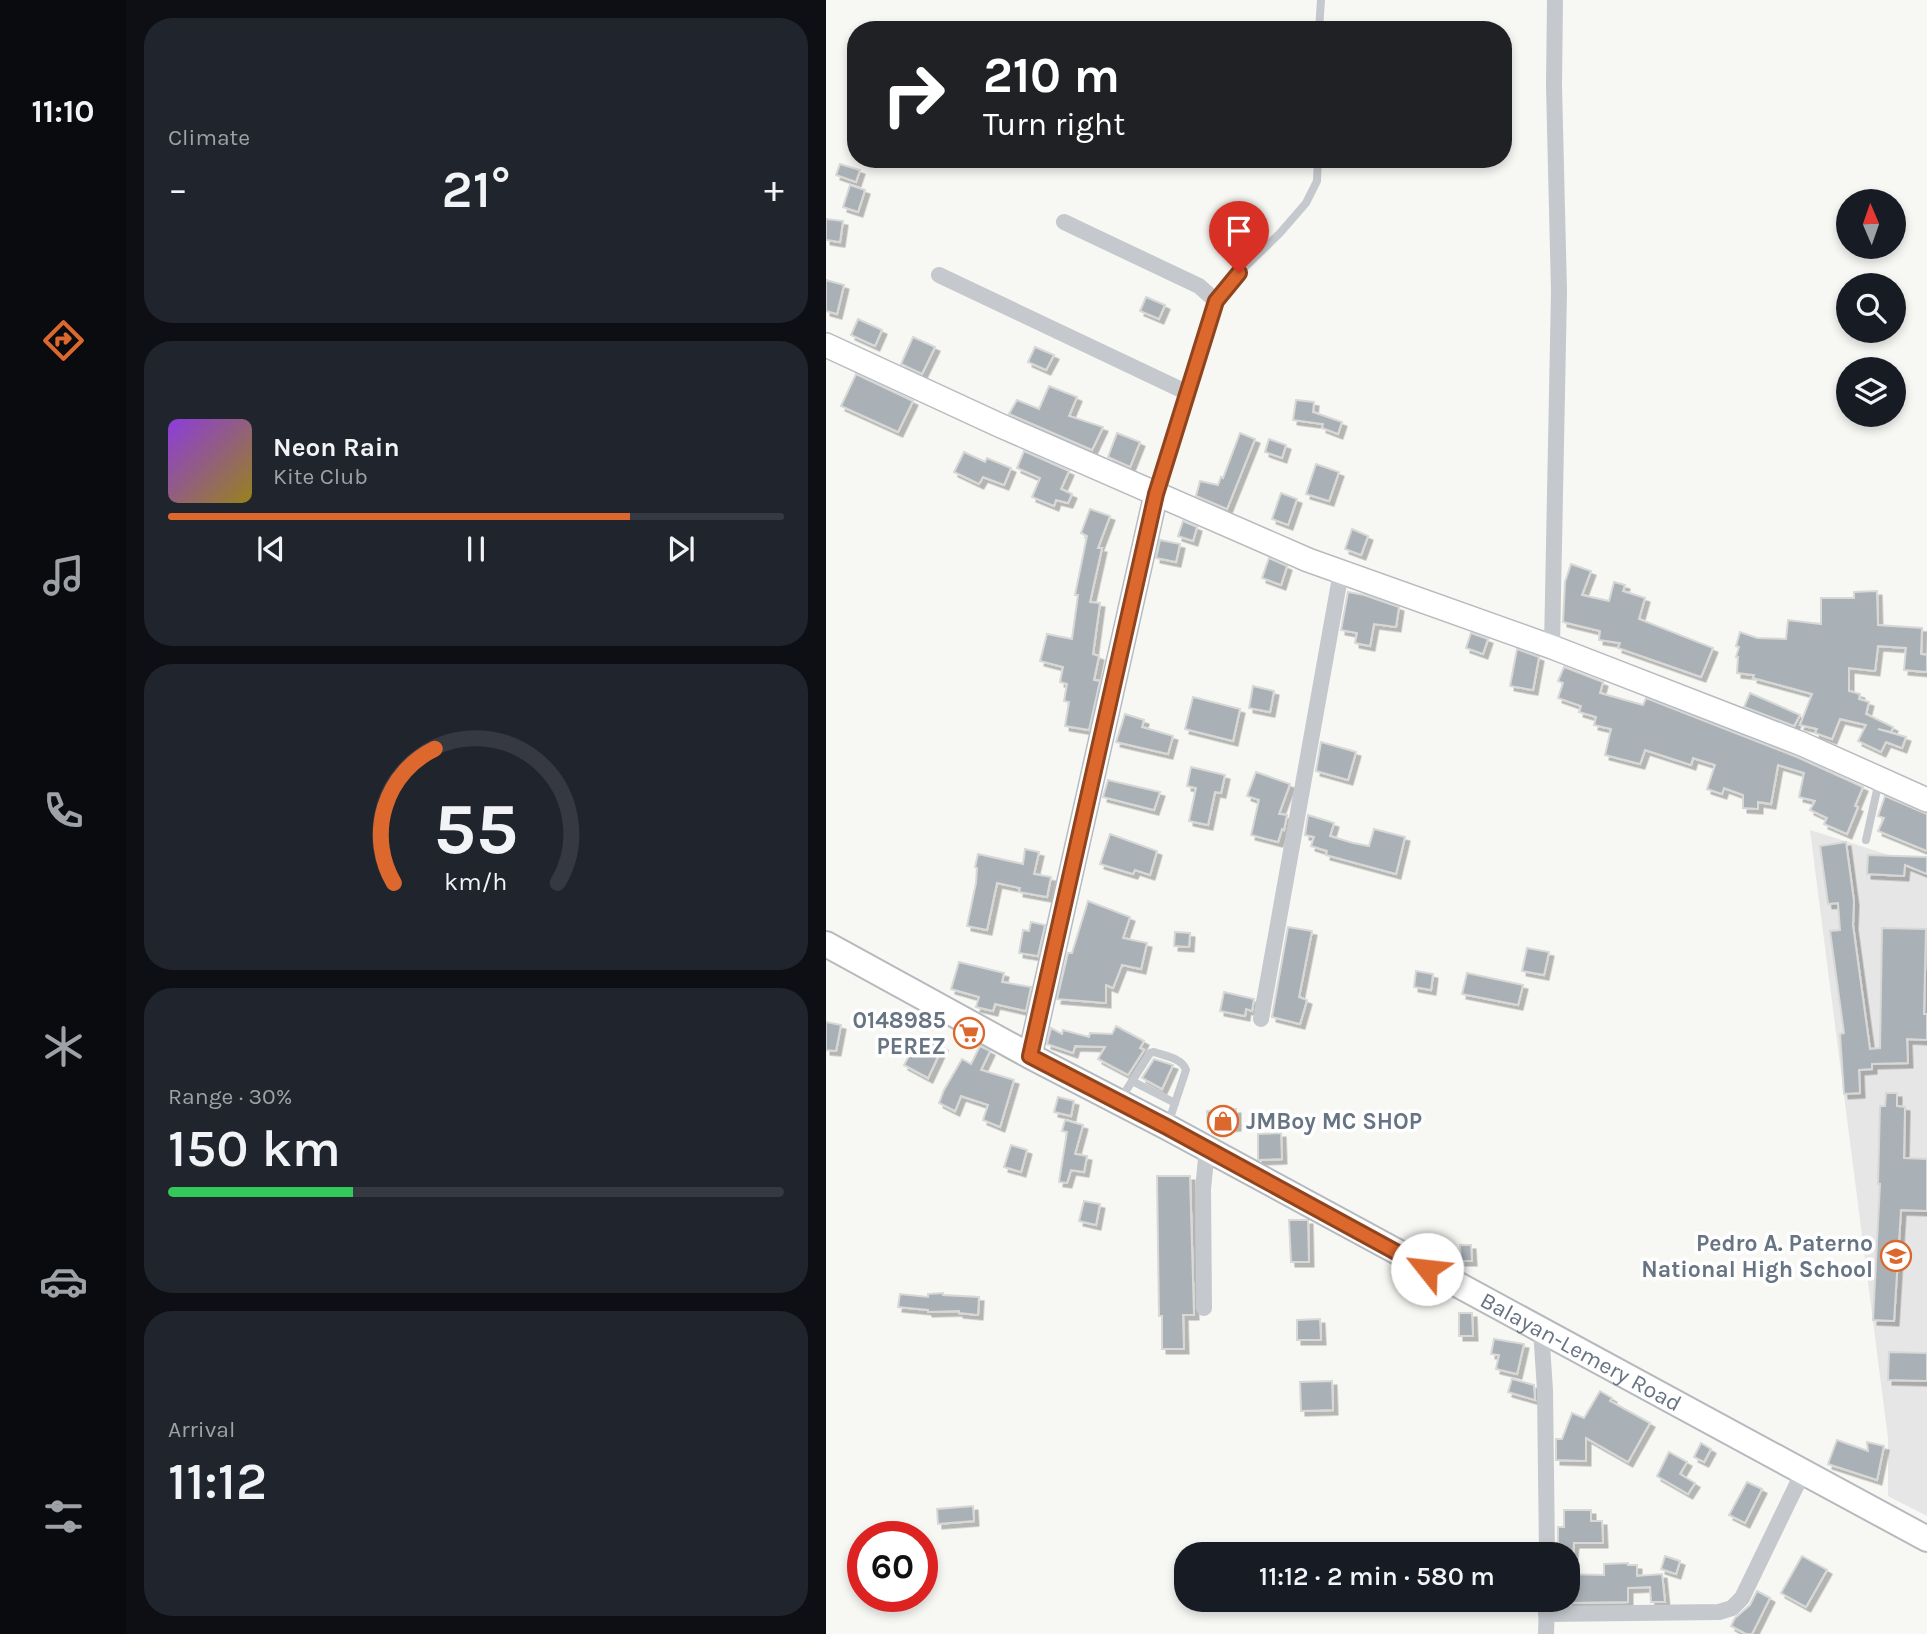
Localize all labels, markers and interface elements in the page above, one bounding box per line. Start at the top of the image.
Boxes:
text: 210 m [983,47,1120,104]
icon: right [868,49,959,140]
text: 11:10 [31,93,95,130]
text: Turn right [983,106,1125,143]
text: Climate [168,124,250,151]
text: 21° [442,159,510,220]
text: − [168,167,188,212]
text: + [764,167,784,212]
north arrow [1836,189,1906,259]
map controls [1836,189,1906,427]
pin [1209,201,1269,273]
icon: arrive [1220,212,1258,250]
button: search [1836,273,1906,343]
icon: directions [39,316,88,365]
button: layers [1836,357,1906,427]
text: Neon Rain [273,432,400,463]
text: Kite Club [273,463,368,490]
icon: previous [252,530,290,568]
icon: pause [457,530,495,568]
icon: next [662,530,700,568]
icon: music [39,551,88,600]
icon: phone [39,786,88,835]
text: 55 [434,786,518,871]
text: km/h [444,867,508,896]
place label: 0148985 PEREZ [852,1007,946,1060]
supermarket icon: 0148985 PEREZ [952,1016,986,1050]
icon: climate [39,1022,88,1071]
text: Range · 30% [168,1083,292,1110]
shop icon: JMBoy MC SHOP [1206,1104,1240,1138]
place label: JMBoy MC SHOP [1246,1108,1422,1135]
text: 150 km [168,1118,341,1179]
place label: Pedro A. Paterno National High School [1641,1230,1873,1283]
position arrow [1390,1232,1464,1306]
school or university icon: Pedro A. Paterno National High School [1879,1239,1913,1273]
icon: car [39,1257,88,1306]
street label: Balayan-Lemery Road [1476,1286,1686,1417]
text: Arrival [168,1416,235,1443]
text: 11:12 [168,1451,267,1512]
icon: filters [39,1492,88,1541]
speed limit sign: 60 [847,1521,938,1612]
text: 11:12 · 2 min · 580 m [1259,1561,1495,1592]

